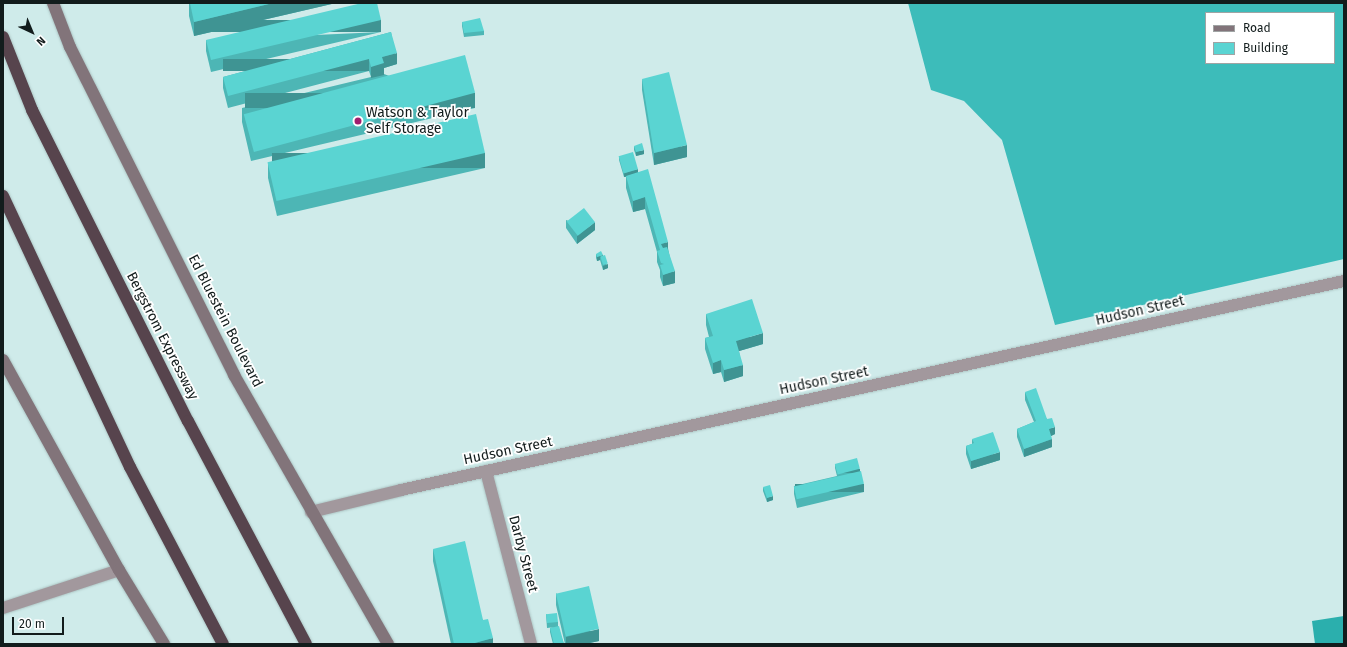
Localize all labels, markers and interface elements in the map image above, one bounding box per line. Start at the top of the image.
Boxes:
north arrow [12,12,52,52]
legend [1205,12,1335,64]
text: Road [1243,21,1271,35]
text: N [34,34,48,48]
text: Building [1243,41,1288,55]
place label: Watson & Taylor Self Storage [366,105,469,138]
marker: Watson & Taylor Self Storage [353,116,363,126]
street label: Ed Bluestein Boulevard [184,252,266,390]
street label: Bergstrom Expressway [122,269,202,403]
street label: Hudson Street [1094,293,1186,329]
street label: Hudson Street [778,363,870,399]
street label: Hudson Street [462,433,554,469]
street label: Darby Street [505,514,541,594]
scale bar [14,609,66,635]
text: 20 m [19,617,45,631]

